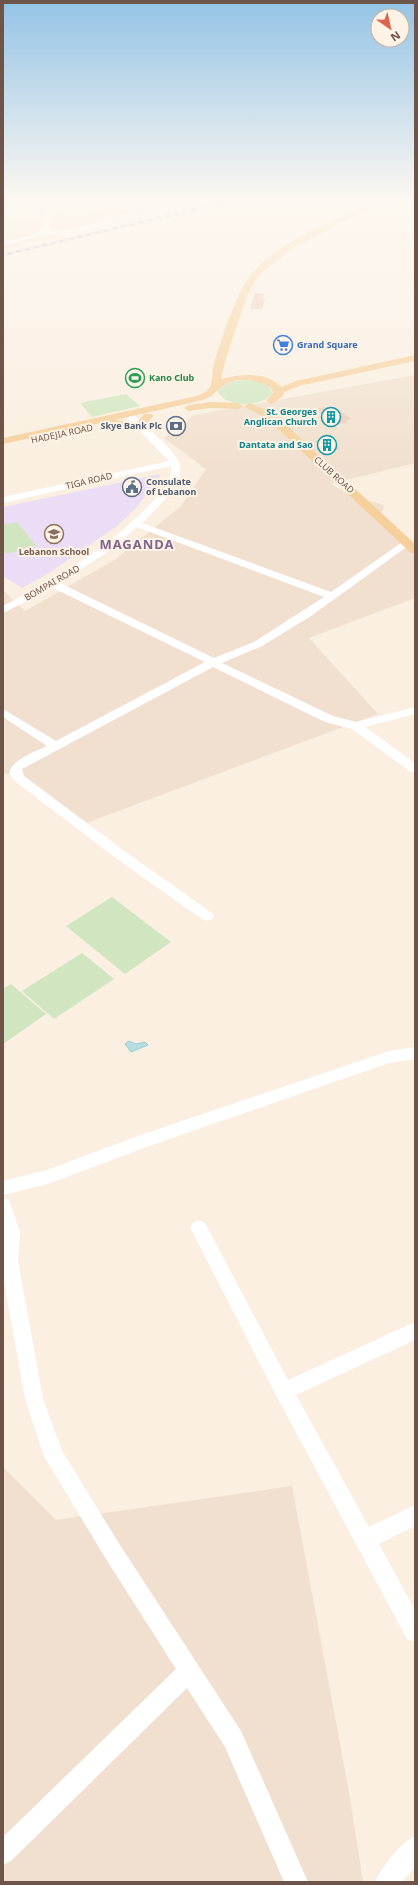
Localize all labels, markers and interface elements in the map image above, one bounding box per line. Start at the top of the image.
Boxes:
north arrow [370,8,410,48]
text: N [388,28,404,45]
supermarket icon: Grand Square [272,334,294,356]
place label: Grand Square [297,338,358,351]
sports icon: Kano Club [124,367,146,389]
place label: Kano Club [149,371,194,384]
place label: St. Georges Anglican Church [244,405,317,428]
building icon: St. Georges Anglican Church [320,406,342,428]
bank icon: Skye Bank Plc [165,415,187,437]
place label: Skye Bank Plc [101,419,162,432]
street label: HADEJIA ROAD [30,421,94,446]
building icon: Dantata and Sao [316,434,338,456]
place label: Dantata and Sao [239,438,313,451]
street label: CLUB ROAD [311,453,358,496]
street label: TIGA ROAD [64,469,114,492]
place label: Consulate of Lebanon [146,475,196,498]
public building icon: Consulate of Lebanon [121,476,143,498]
school or university icon: Lebanon School [43,523,65,545]
district label: MAGANDA [99,535,175,553]
place label: Lebanon School [19,545,90,558]
street label: BOMPAI ROAD [22,561,82,604]

